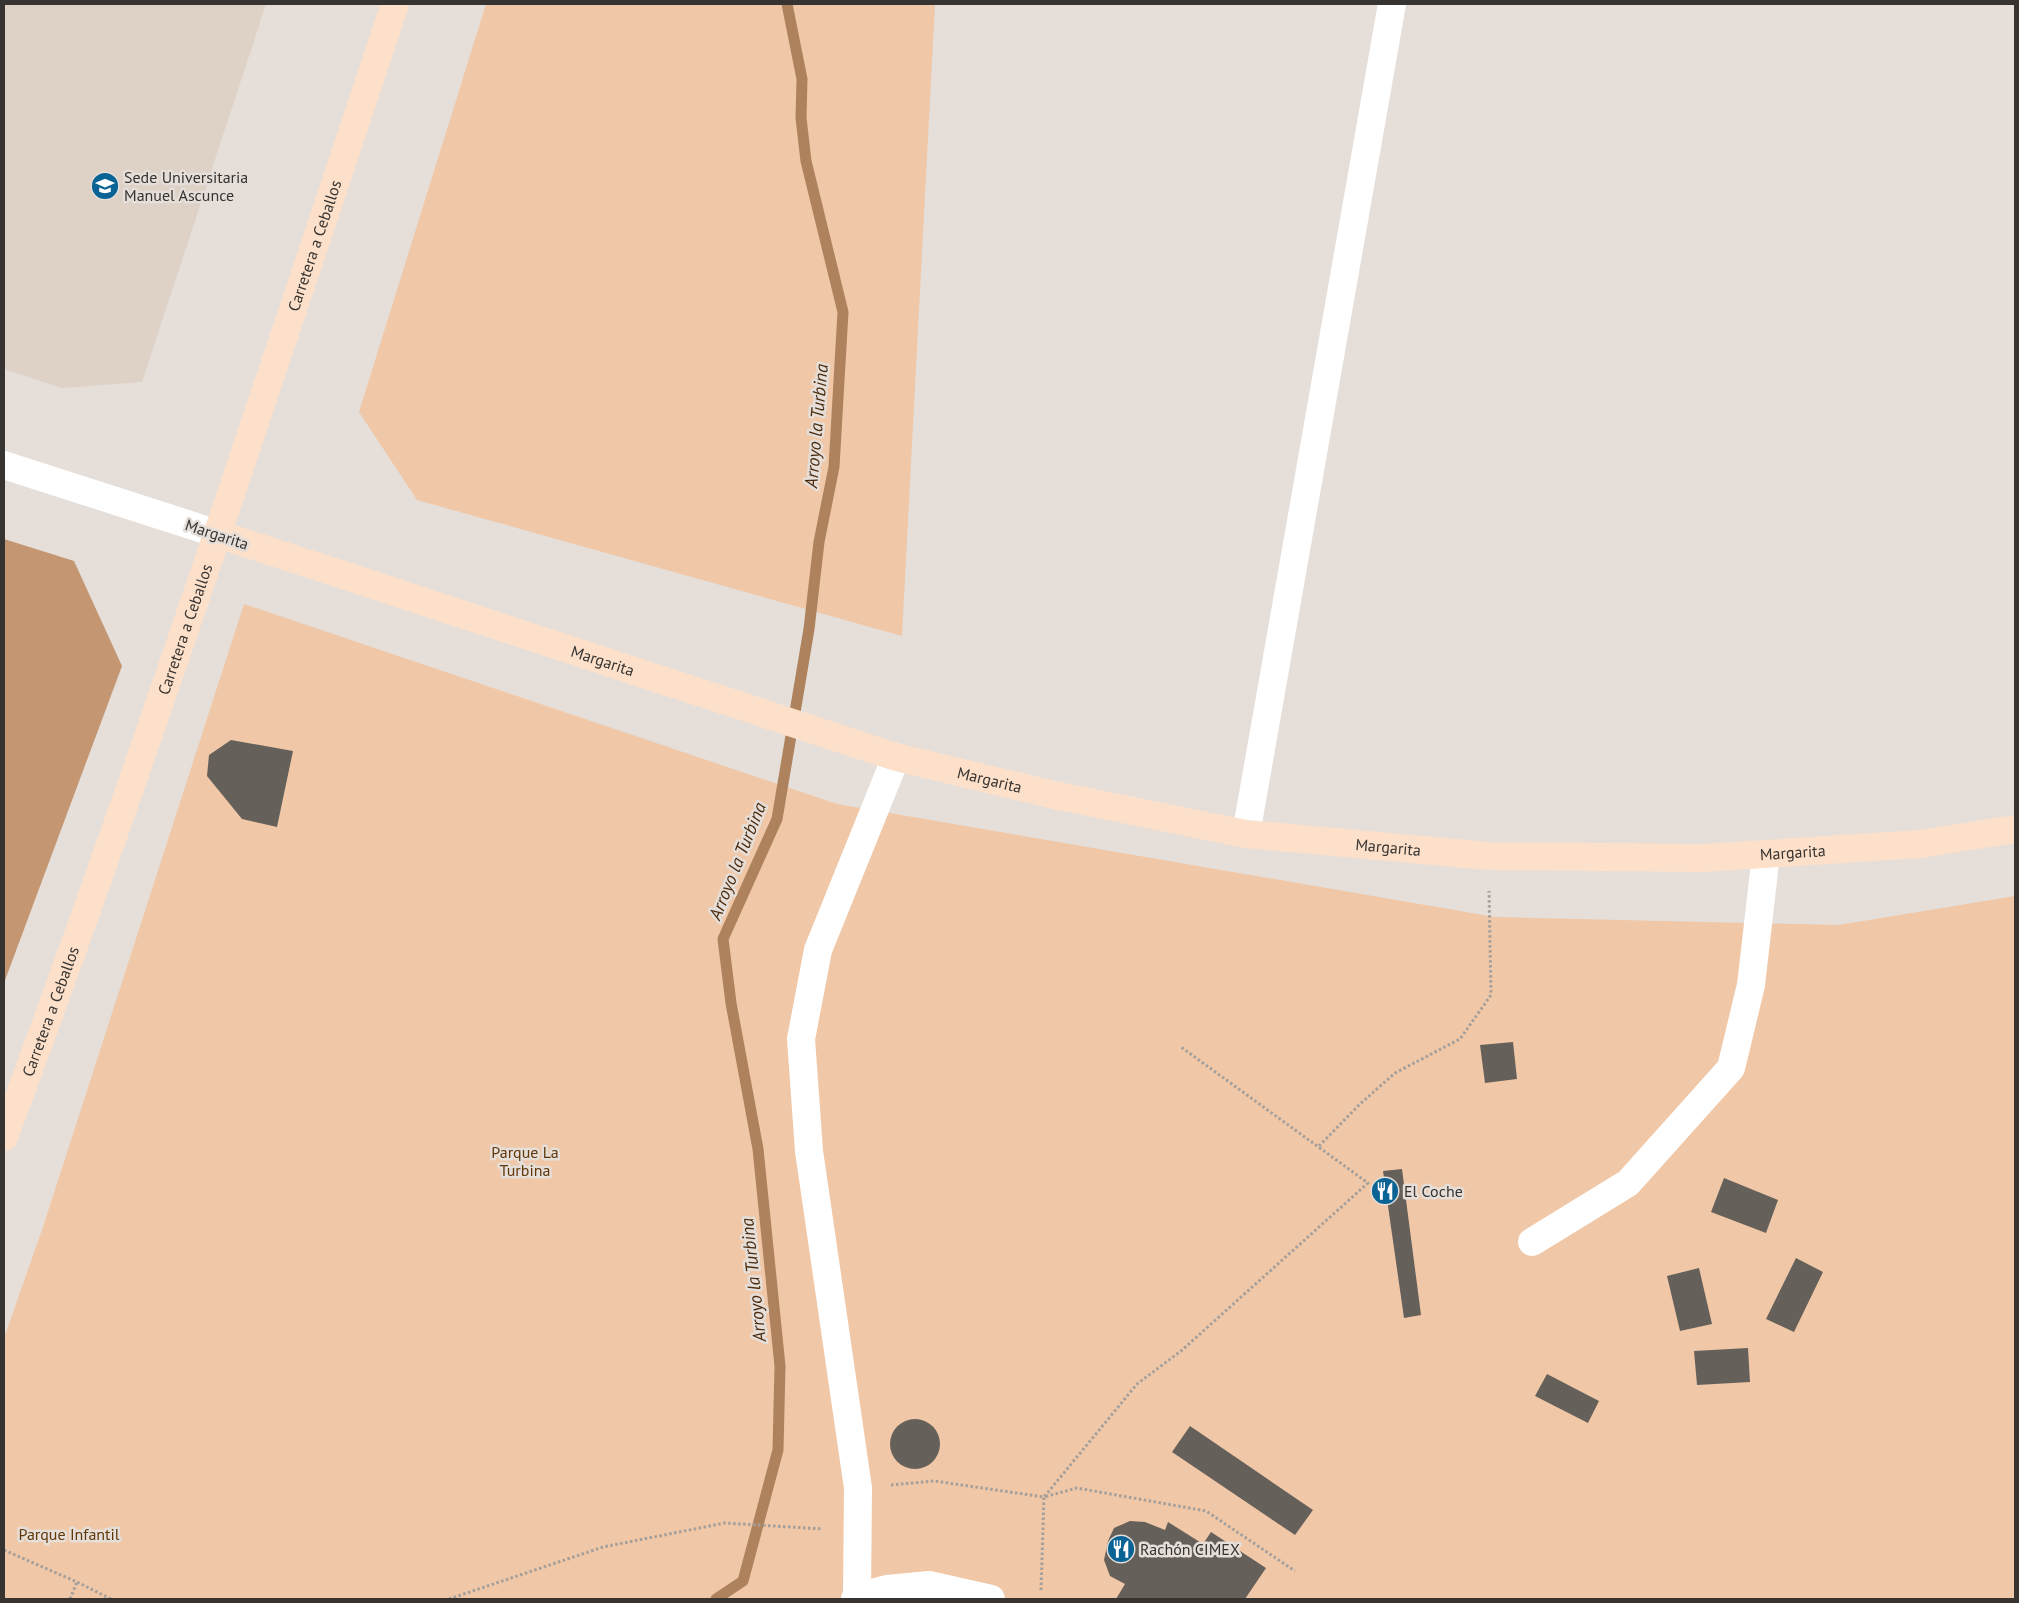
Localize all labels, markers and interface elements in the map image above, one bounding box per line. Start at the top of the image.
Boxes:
place label: Sede Universitaria Manuel Ascunce [124,167,248,205]
school or university icon: Sede Universitaria Manuel Ascunce [90,171,120,201]
street label: Carretera a Ceballos [283,177,346,314]
water label: Arroyo la Turbina [799,363,833,490]
street label: Margarita [183,514,251,554]
street label: Carretera a Ceballos [153,561,217,697]
street label: Margarita [568,641,637,680]
street label: Margarita [955,762,1024,797]
water label: Arroyo la Turbina [703,799,771,924]
street label: Margarita [1355,834,1422,860]
street label: Margarita [1759,840,1826,864]
street label: Carretera a Ceballos [17,943,83,1079]
park label: Parque La Turbina [491,1142,559,1180]
restaurant icon: El Coche [1370,1176,1400,1206]
place label: El Coche [1404,1181,1463,1201]
water label: Arroyo la Turbina [735,1217,771,1344]
park label: Parque Infantil [19,1524,120,1544]
restaurant icon: Rachón CIMEX [1106,1534,1136,1564]
place label: Rachón CIMEX [1140,1539,1240,1559]

